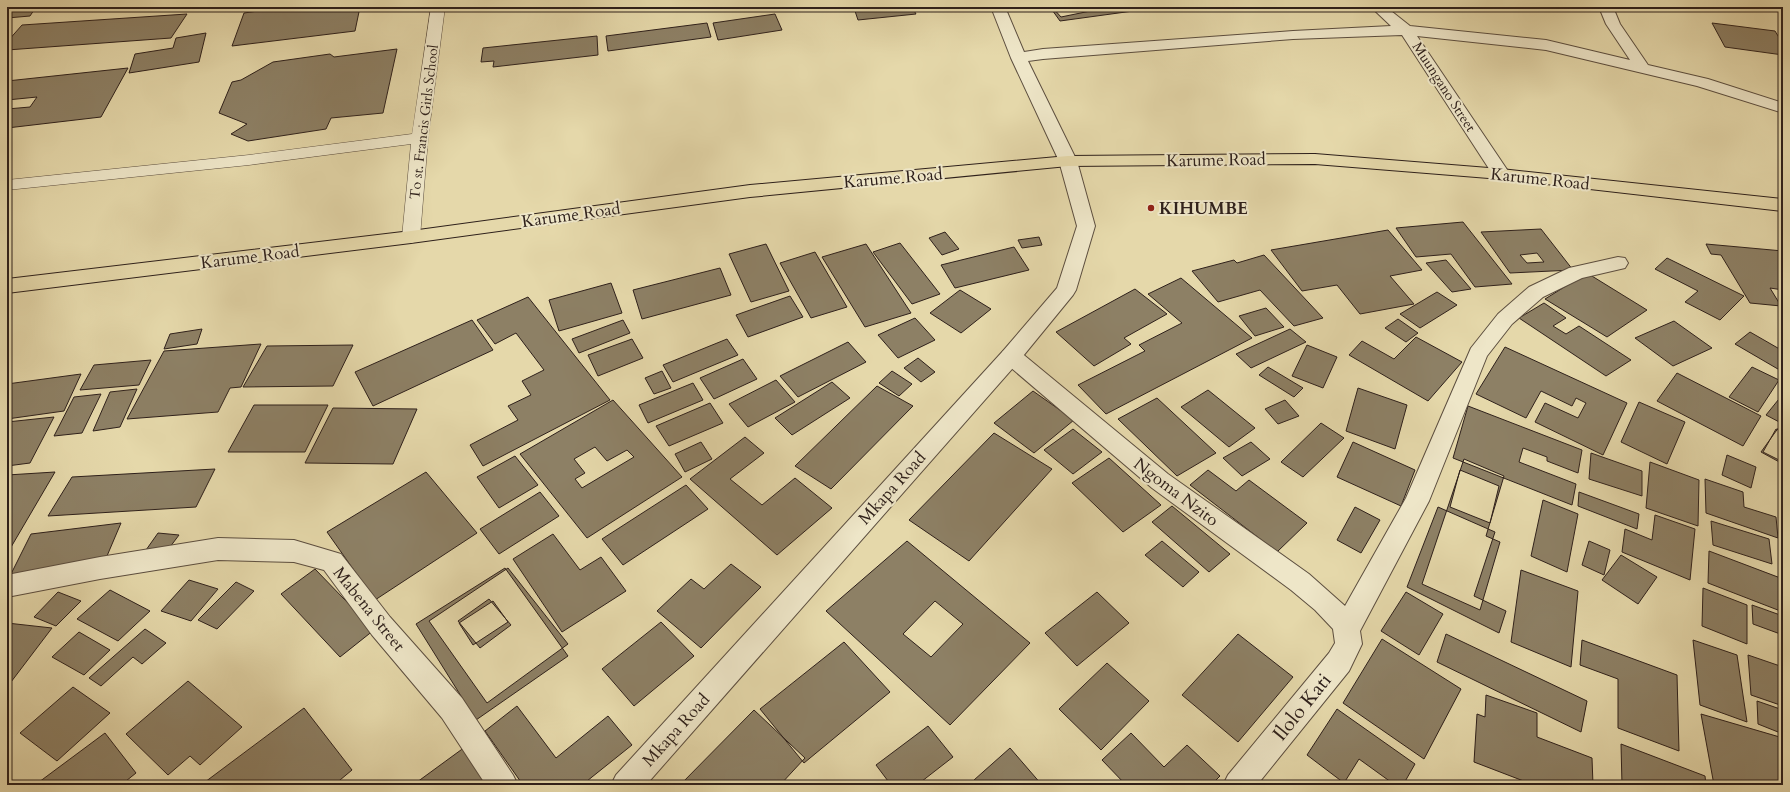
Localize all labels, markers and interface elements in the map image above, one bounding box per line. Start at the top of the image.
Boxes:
street label: Muungano Street [1408,38,1480,136]
street label: To st. Francis Girls School [405,43,443,200]
street label: Karume Road [1166,148,1266,172]
street label: Karume Road [842,162,944,194]
street label: Karume Road [1489,162,1591,196]
street label: Karume Road [520,197,622,233]
place label: KIHUMBE [1159,197,1248,220]
marker: KIHUMBE [1146,203,1156,213]
street label: Karume Road [199,240,301,274]
street label: Mkapa Road [853,447,931,529]
street label: Ngoma Nzito [1129,452,1223,532]
street label: Mabena Street [328,562,411,657]
street label: Ilolo Kati [1267,667,1338,746]
street label: Mkapa Road [637,689,715,771]

